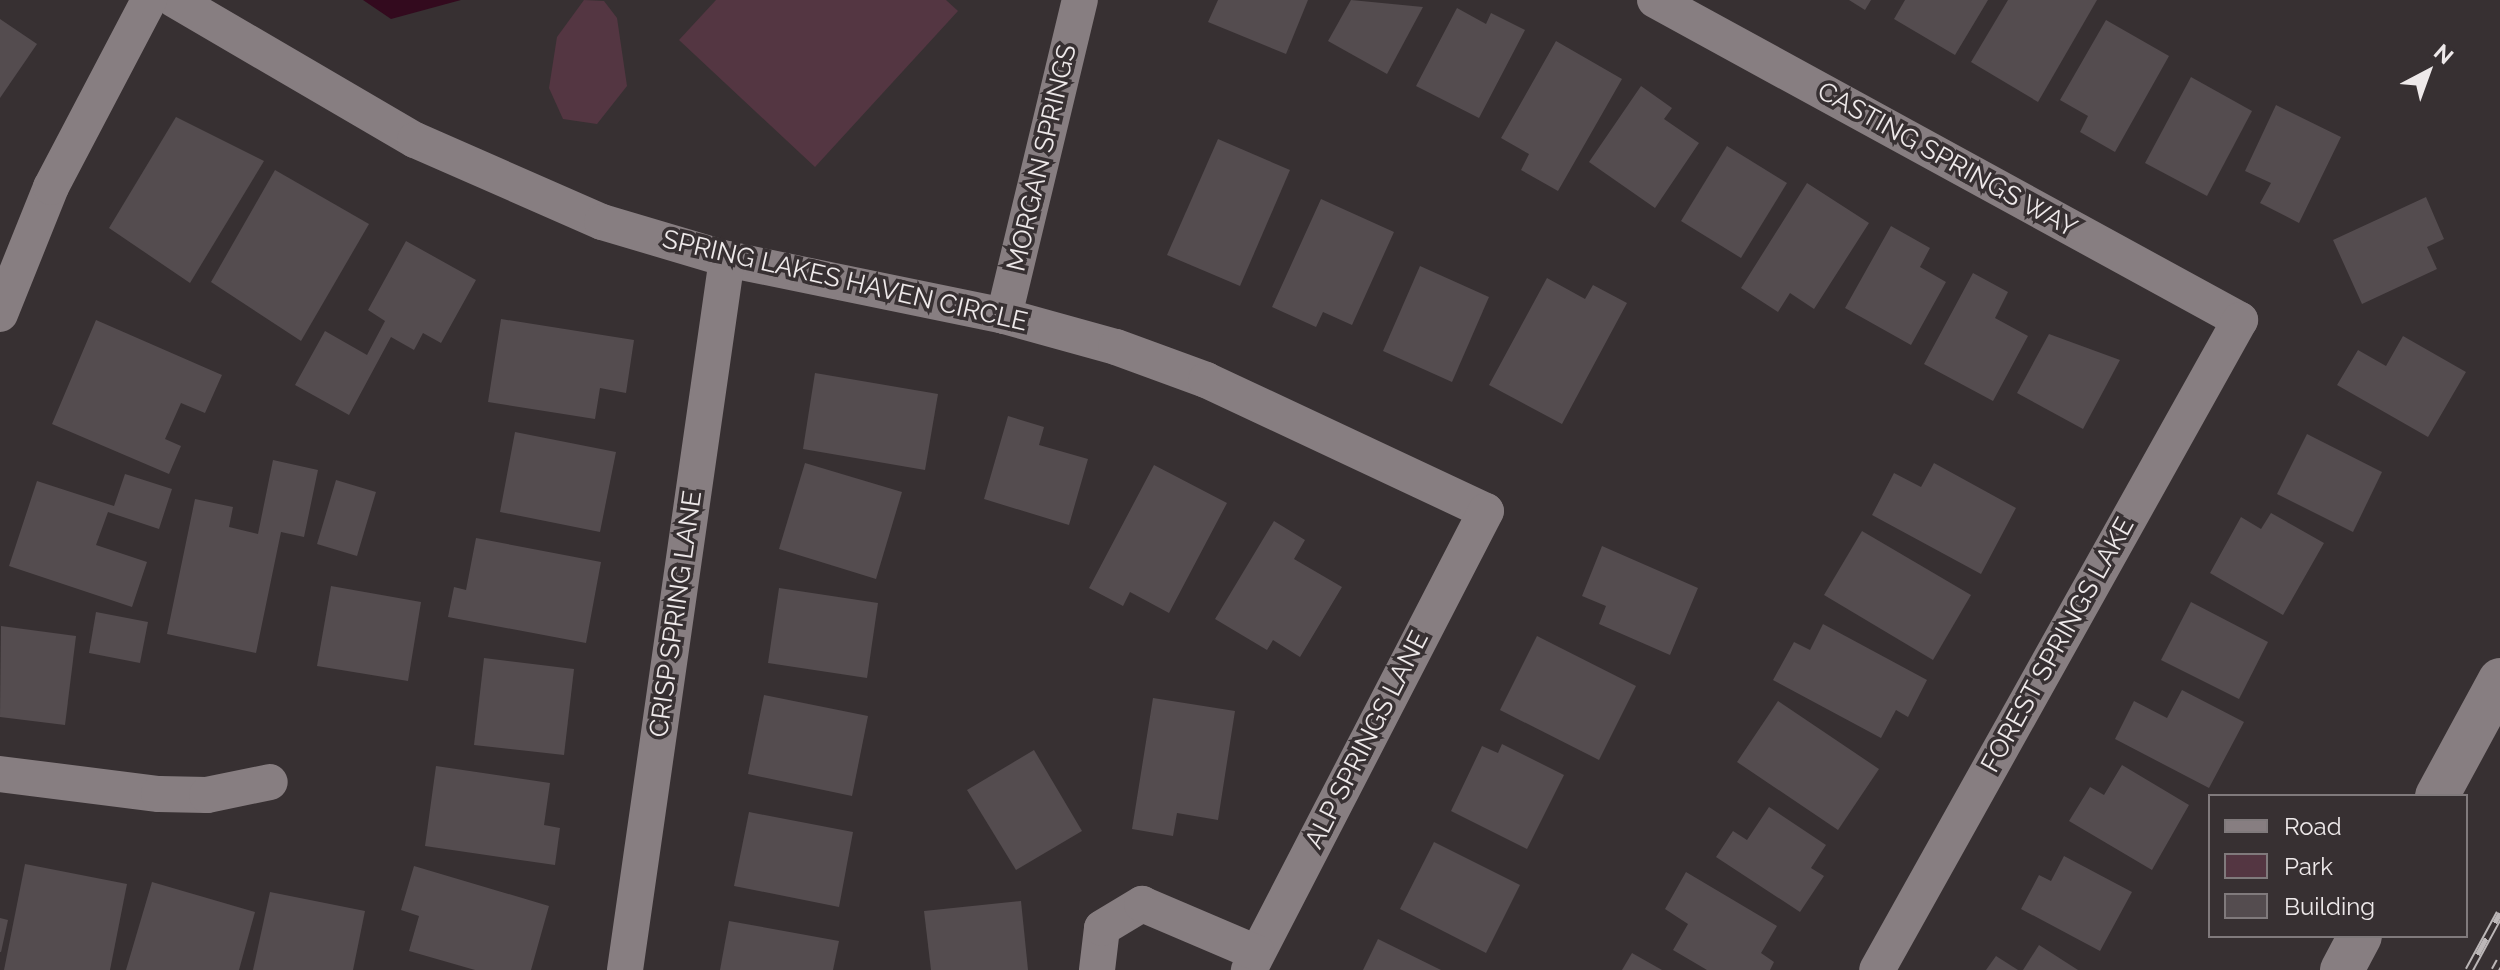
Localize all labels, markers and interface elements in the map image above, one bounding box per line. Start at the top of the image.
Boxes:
north arrow [2388,32,2468,112]
text: N [2429,39,2459,69]
street label: MORGAN SPRINGS [1001,41,1083,275]
street label: CASTING SPRINGS WAY [1811,75,2083,245]
street label: SPRING LAKES HAVEN CIRCLE [659,224,1031,338]
street label: CRISP SPRING LANE [643,488,709,740]
street label: FOREST SPRINGS LAKE [1975,512,2141,778]
street label: ALP SPRINGS LANE [1298,626,1436,854]
legend [2208,794,2468,938]
text: Road [2284,812,2342,841]
text: Park [2284,852,2333,881]
text: Building [2284,892,2375,921]

